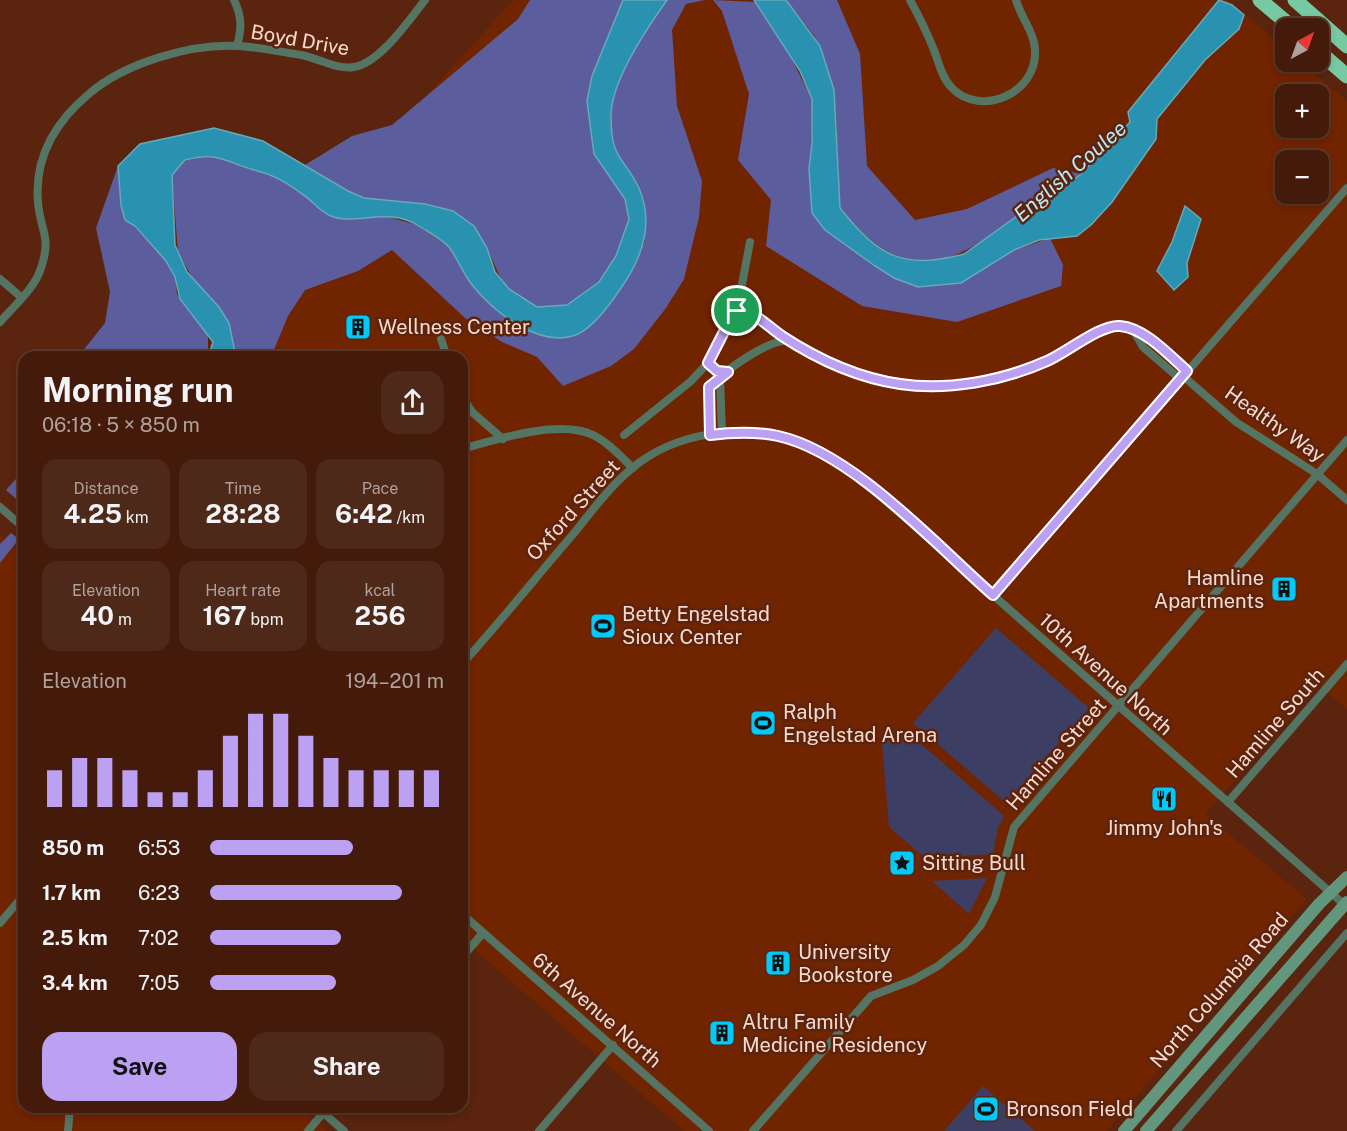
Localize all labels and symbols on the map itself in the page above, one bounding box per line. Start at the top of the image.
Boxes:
north arrow [1275,18,1329,72]
street label: Boyd Drive [249,20,351,60]
water label: English Coulee [1009,115,1131,227]
pin [711,285,762,336]
building icon: Wellness Center [343,312,373,342]
place label: Wellness Center [378,315,530,339]
street label: Healthy Way [1220,381,1330,467]
street label: Oxford Street [521,455,625,565]
place label: Hamline Apartments [1154,566,1264,613]
building icon: Hamline Apartments [1269,574,1299,604]
place label: Betty Engelstad Sioux Center [622,602,770,649]
street label: 10th Avenue North [1034,608,1178,740]
sports icon: Betty Engelstad Sioux Center [588,611,618,641]
street label: Hamline South [1221,663,1329,783]
street label: Hamline Street [1001,693,1111,815]
place label: Ralph Engelstad Arena [783,700,937,747]
sports icon: Ralph Engelstad Arena [748,708,778,738]
restaurant icon: Jimmy John's [1149,784,1179,814]
place label: Jimmy John's [1105,816,1223,840]
place icon: Sitting Bull [887,848,917,878]
place label: Sitting Bull [922,851,1026,875]
street label: North Columbia Road [1145,907,1293,1073]
place label: University Bookstore [798,940,893,987]
street label: 6th Avenue North [528,947,666,1073]
building icon: University Bookstore [763,948,793,978]
place label: Altru Family Medicine Residency [742,1010,927,1057]
building icon: Altru Family Medicine Residency [707,1018,737,1048]
sports icon: Bronson Field [971,1094,1001,1124]
place label: Bronson Field [1006,1097,1133,1121]

